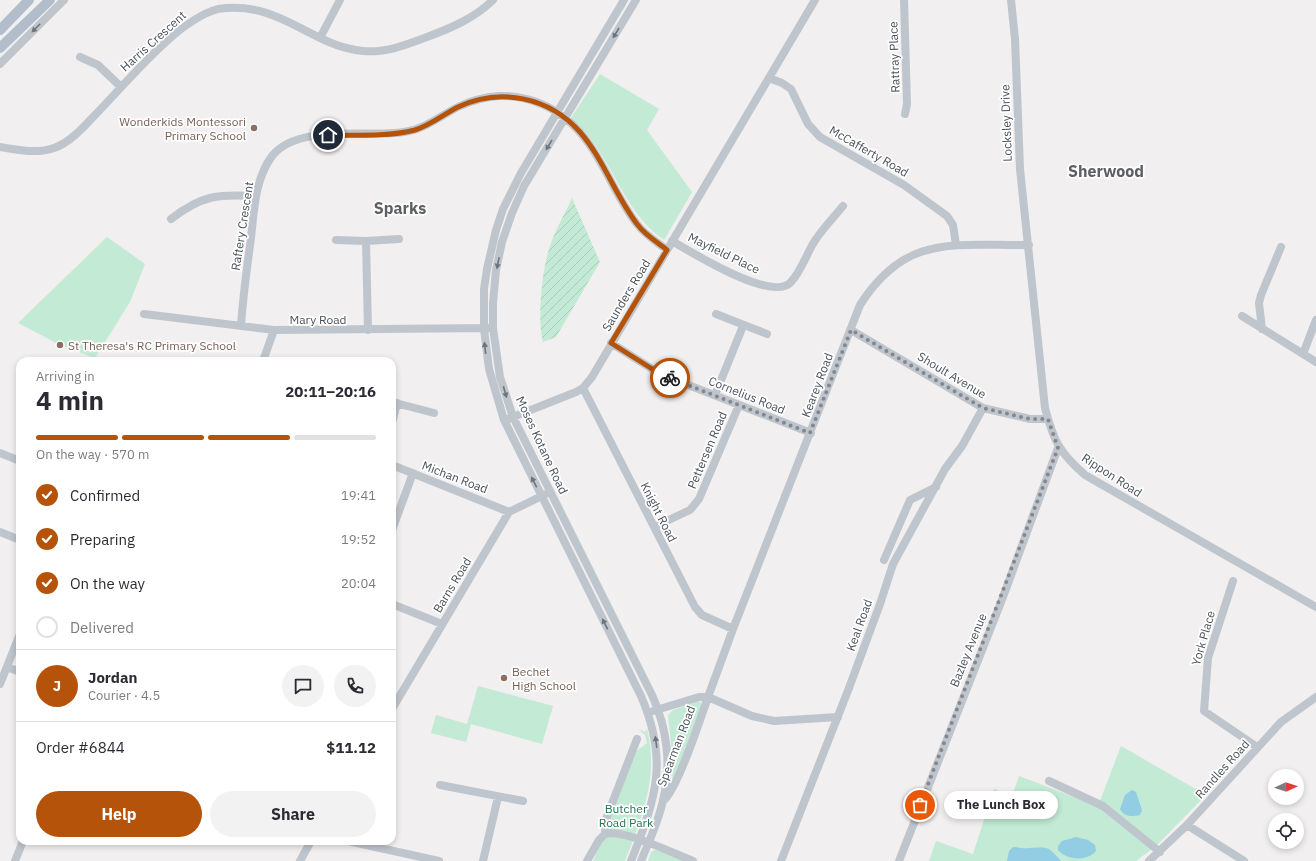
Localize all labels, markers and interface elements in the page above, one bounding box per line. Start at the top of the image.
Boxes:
street label: Harris Crescent [117,8,189,74]
street label: Rattray Place [885,21,903,93]
one-way arrow [31,23,41,33]
one-way arrow [612,27,619,39]
street label: Locksley Drive [997,84,1015,162]
place label: Wonderkids Montessori Primary School [119,114,246,143]
pin [311,118,345,152]
street label: McCafferty Road [827,122,911,180]
marker: Wonderkids Montessori Primary School [249,123,259,133]
icon: home [317,124,339,146]
one-way arrow [545,139,552,151]
district label: Sherwood [1068,161,1144,181]
street label: Raftery Crescent [228,180,256,272]
district label: Sparks [374,198,426,218]
street label: Mayfield Place [686,229,763,277]
street label: Saunders Road [599,256,653,334]
one-way arrow [494,257,500,270]
street label: Mary Road [289,312,347,327]
place label: St Theresa's RC Primary School [68,338,236,353]
marker: St Theresa's RC Primary School [55,340,65,350]
one-way arrow [482,342,489,354]
street label: Shoult Avenue [915,349,989,402]
street label: Kearey Road [798,351,836,419]
courier [650,358,690,398]
icon: bike [659,367,681,389]
text: Arriving in [36,368,95,385]
street label: Cornelius Road [706,373,788,417]
text: 20:11–20:16 [285,382,376,401]
text: 4 min [36,383,104,417]
one-way arrow [502,386,508,398]
street label: Moses Kotane Road [513,394,571,496]
street label: Pettersen Road [684,409,730,491]
text: On the way · 570 m [36,446,149,463]
street label: Rippon Road [1079,450,1145,500]
street label: Michan Road [420,458,490,496]
one-way arrow [531,476,537,488]
street label: Knight Road [638,480,680,544]
icon: check [36,484,58,506]
text: Confirmed [70,486,140,505]
text: 19:41 [341,487,376,504]
icon: check [36,528,58,550]
text: Preparing [70,530,135,549]
text: 19:52 [341,531,376,548]
street label: Barns Road [430,555,474,615]
icon: check [36,572,58,594]
text: On the way [70,574,145,593]
text: 20:04 [341,575,376,592]
street label: Keal Road [843,597,875,653]
street label: York Place [1188,608,1218,667]
street label: Bazley Avenue [946,610,990,689]
text: Delivered [70,618,134,637]
one-way arrow [601,618,608,629]
place label: Bechet High School [512,664,576,693]
button: chat [282,665,324,707]
button: phone [334,665,376,707]
text: Jordan [88,668,137,687]
marker: Bechet High School [499,673,509,683]
text: J [53,676,61,695]
text: Courier · 4.5 [88,687,160,704]
street label: Spearman Road [654,703,698,789]
one-way arrow [653,736,659,748]
street label: Randles Road [1192,737,1252,801]
text: Order #6844 [36,738,125,757]
text: $11.12 [326,738,376,757]
north arrow [1268,769,1304,805]
map controls [1268,769,1304,849]
pin [903,788,937,822]
button: Help [36,791,202,837]
button: Share [210,791,376,837]
callout: The Lunch Box [944,791,1058,819]
icon: bag [909,794,931,816]
text: The Lunch Box [957,796,1045,813]
park label: Butcher Road Park [599,801,654,830]
button: locate [1268,813,1304,849]

